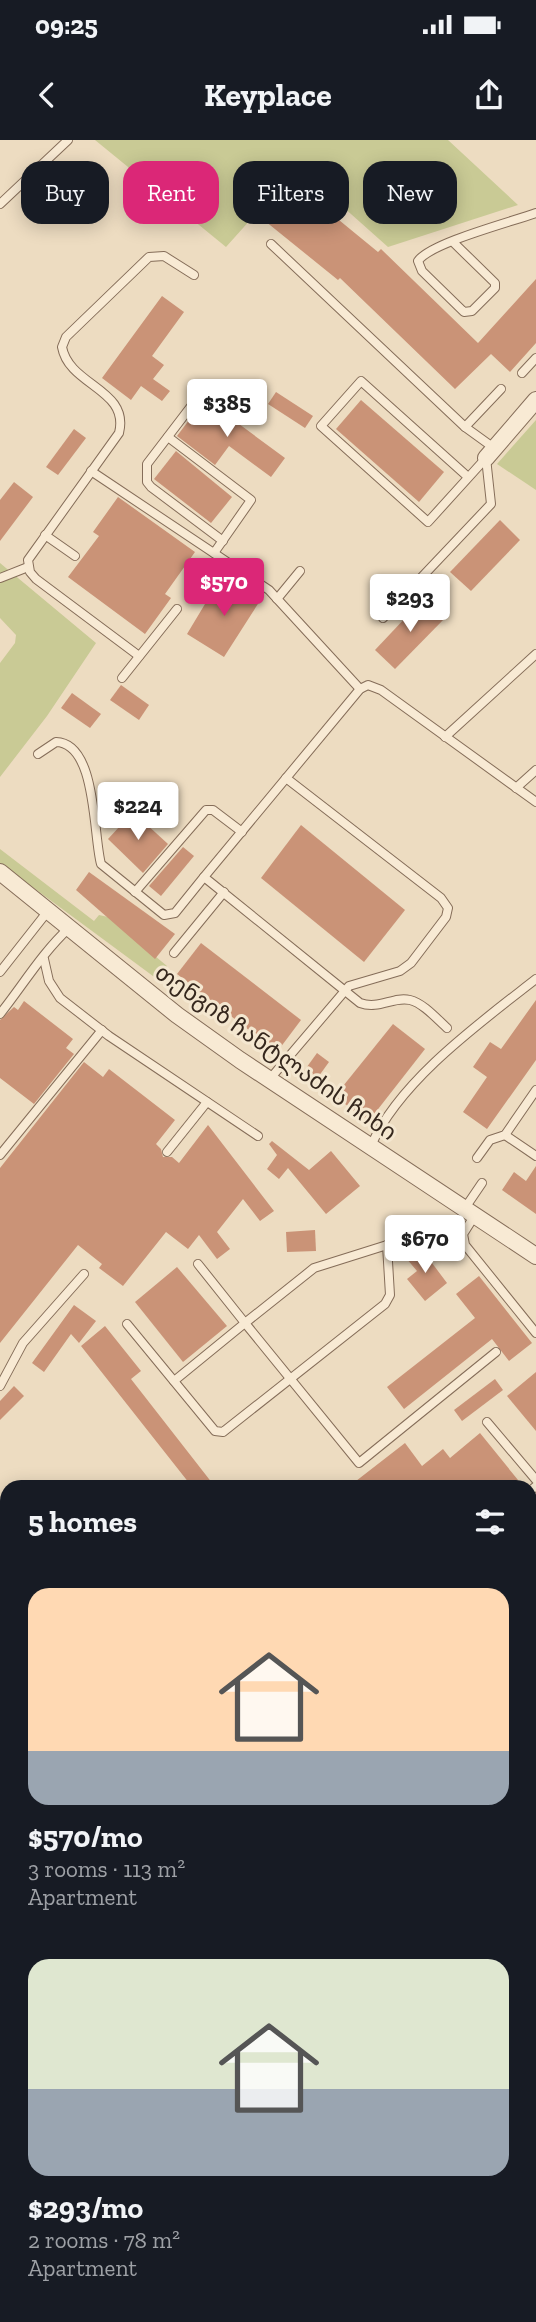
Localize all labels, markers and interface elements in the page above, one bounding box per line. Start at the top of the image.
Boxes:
text: 09:25 [35,9,98,41]
icon: back [28,76,66,114]
text: Keyplace [204,76,332,114]
icon: share [470,76,508,114]
chip: Buy [21,161,109,224]
chip: Rent [123,161,219,224]
chip: Filters [233,161,349,224]
chip: New [363,161,457,224]
pin: $385 [186,380,268,439]
text: $385 [203,388,251,416]
pin: $570 [183,559,265,618]
text: $570 [200,567,248,595]
pin: $293 [369,574,451,634]
text: $293 [386,583,434,611]
pin: $224 [97,782,179,842]
text: $224 [113,791,163,819]
street label: თენგიზ ჩანტლაძის ჩიხი [150,958,402,1146]
pin: $670 [384,1216,466,1275]
text: $670 [401,1224,449,1252]
icon: filters [471,1503,509,1541]
text: 5 homes [28,1504,137,1540]
icon: home [206,1634,332,1760]
text: $570/mo [28,1819,143,1855]
text: 3 rooms · 113 m² [28,1855,185,1883]
text: Apartment [28,1883,137,1911]
icon: home [206,2005,332,2131]
text: $293/mo [28,2190,143,2226]
text: 2 rooms · 78 m² [28,2226,180,2254]
text: Apartment [28,2254,137,2282]

